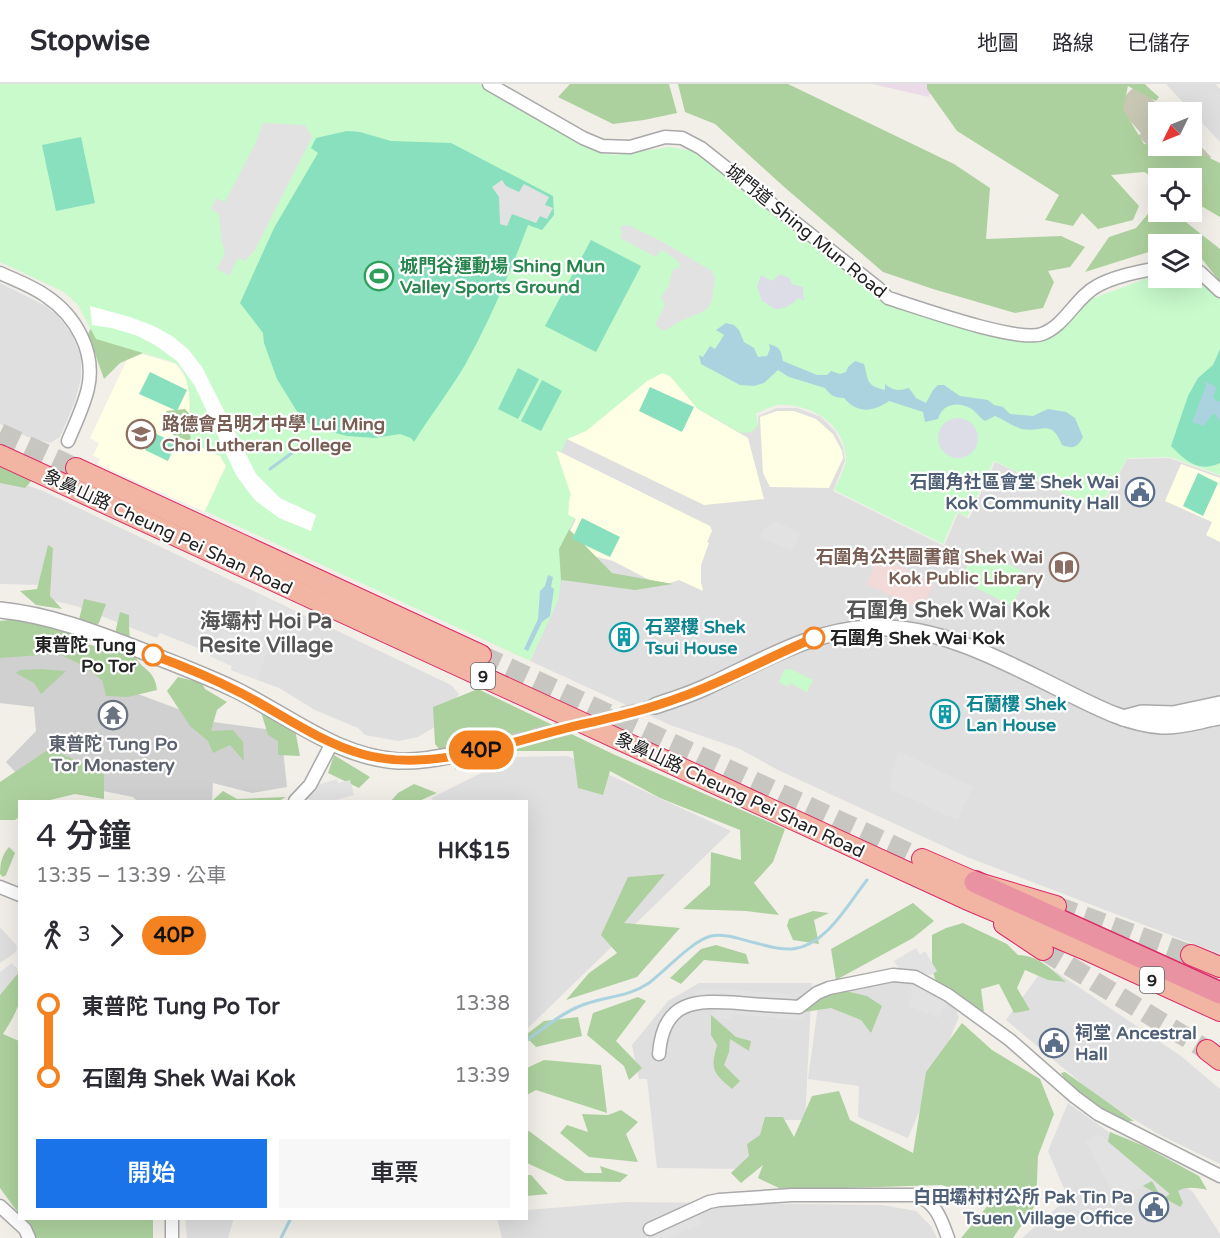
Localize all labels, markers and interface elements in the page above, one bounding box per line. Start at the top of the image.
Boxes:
text: Stopwise [30,24,150,58]
text: 地圖 [977,31,1019,56]
text: 路線 [1052,31,1094,56]
text: 已儲存 [1127,31,1190,56]
north arrow [1148,102,1202,156]
map controls [1148,102,1202,288]
street label: 城門道 Shing Mun Road [721,159,891,303]
button: locate [1148,168,1202,222]
button: layers [1148,234,1202,288]
place label: 城門谷運動場 Shing Mun Valley Sports Ground [400,255,605,298]
sports icon: 城門谷運動場 Shing Mun Valley Sports Ground [363,260,395,292]
place label: 路德會呂明才中學 Lui Ming Choi Lutheran College [162,413,385,456]
school or university icon: 路德會呂明才中學 Lui Ming Choi Lutheran College [125,418,157,450]
street label: 象鼻山路 Cheung Pei Shan Road [40,464,296,600]
place label: 石圍角社區會堂 Shek Wai Kok Community Hall [910,471,1119,514]
public building icon: 石圍角社區會堂 Shek Wai Kok Community Hall [1124,476,1156,508]
place label: 石圍角公共圖書館 Shek Wai Kok Public Library [816,546,1043,589]
library icon: 石圍角公共圖書館 Shek Wai Kok Public Library [1048,551,1080,583]
district label: 石圍角 Shek Wai Kok [846,598,1051,623]
district label: 海壩村 Hoi Pa Resite Village [199,609,333,658]
place label: 石翠樓 Shek Tsui House [644,616,746,659]
building icon: 石翠樓 Shek Tsui House [608,621,640,653]
marker: 石圍角 Shek Wai Kok [803,627,825,649]
place label: 石圍角 Shek Wai Kok [830,627,1005,649]
place label: 東普陀 Tung Po Tor [34,634,137,677]
marker: 東普陀 Tung Po Tor [142,644,164,666]
road number: 9 [471,663,495,689]
place label: 石蘭樓 Shek Lan House [966,693,1067,736]
building icon: 石蘭樓 Shek Lan House [929,698,961,730]
temple icon: 東普陀 Tung Po Tor Monastery [97,699,129,731]
street label: 象鼻山路 Cheung Pei Shan Road [612,727,868,863]
line badge: 40P [446,730,516,770]
place label: 東普陀 Tung Po Tor Monastery [48,733,178,776]
text: 40P [461,738,501,763]
text: 4 分鐘 [36,817,131,856]
text: HK$15 [437,838,510,864]
text: 13:35 – 13:39 · 公車 [36,864,227,888]
icon: walk [36,919,69,952]
icon: forward [100,919,133,952]
text: 3 [78,923,91,947]
text: 40P [154,923,194,948]
road number: 9 [1140,967,1164,993]
text: 13:38 [455,992,510,1016]
text: 東普陀 Tung Po Tor [82,994,280,1020]
place label: 祠堂 Ancestral Hall [1075,1022,1197,1065]
public building icon: 祠堂 Ancestral Hall [1038,1027,1070,1059]
text: 13:39 [455,1064,510,1088]
text: 石圍角 Shek Wai Kok [82,1066,296,1092]
button: 開始 [36,1139,267,1208]
button: 車票 [279,1139,510,1208]
place label: 白田壩村村公所 Pak Tin Pa Tsuen Village Office [913,1186,1133,1229]
public building icon: 白田壩村村公所 Pak Tin Pa Tsuen Village Office [1138,1191,1170,1223]

